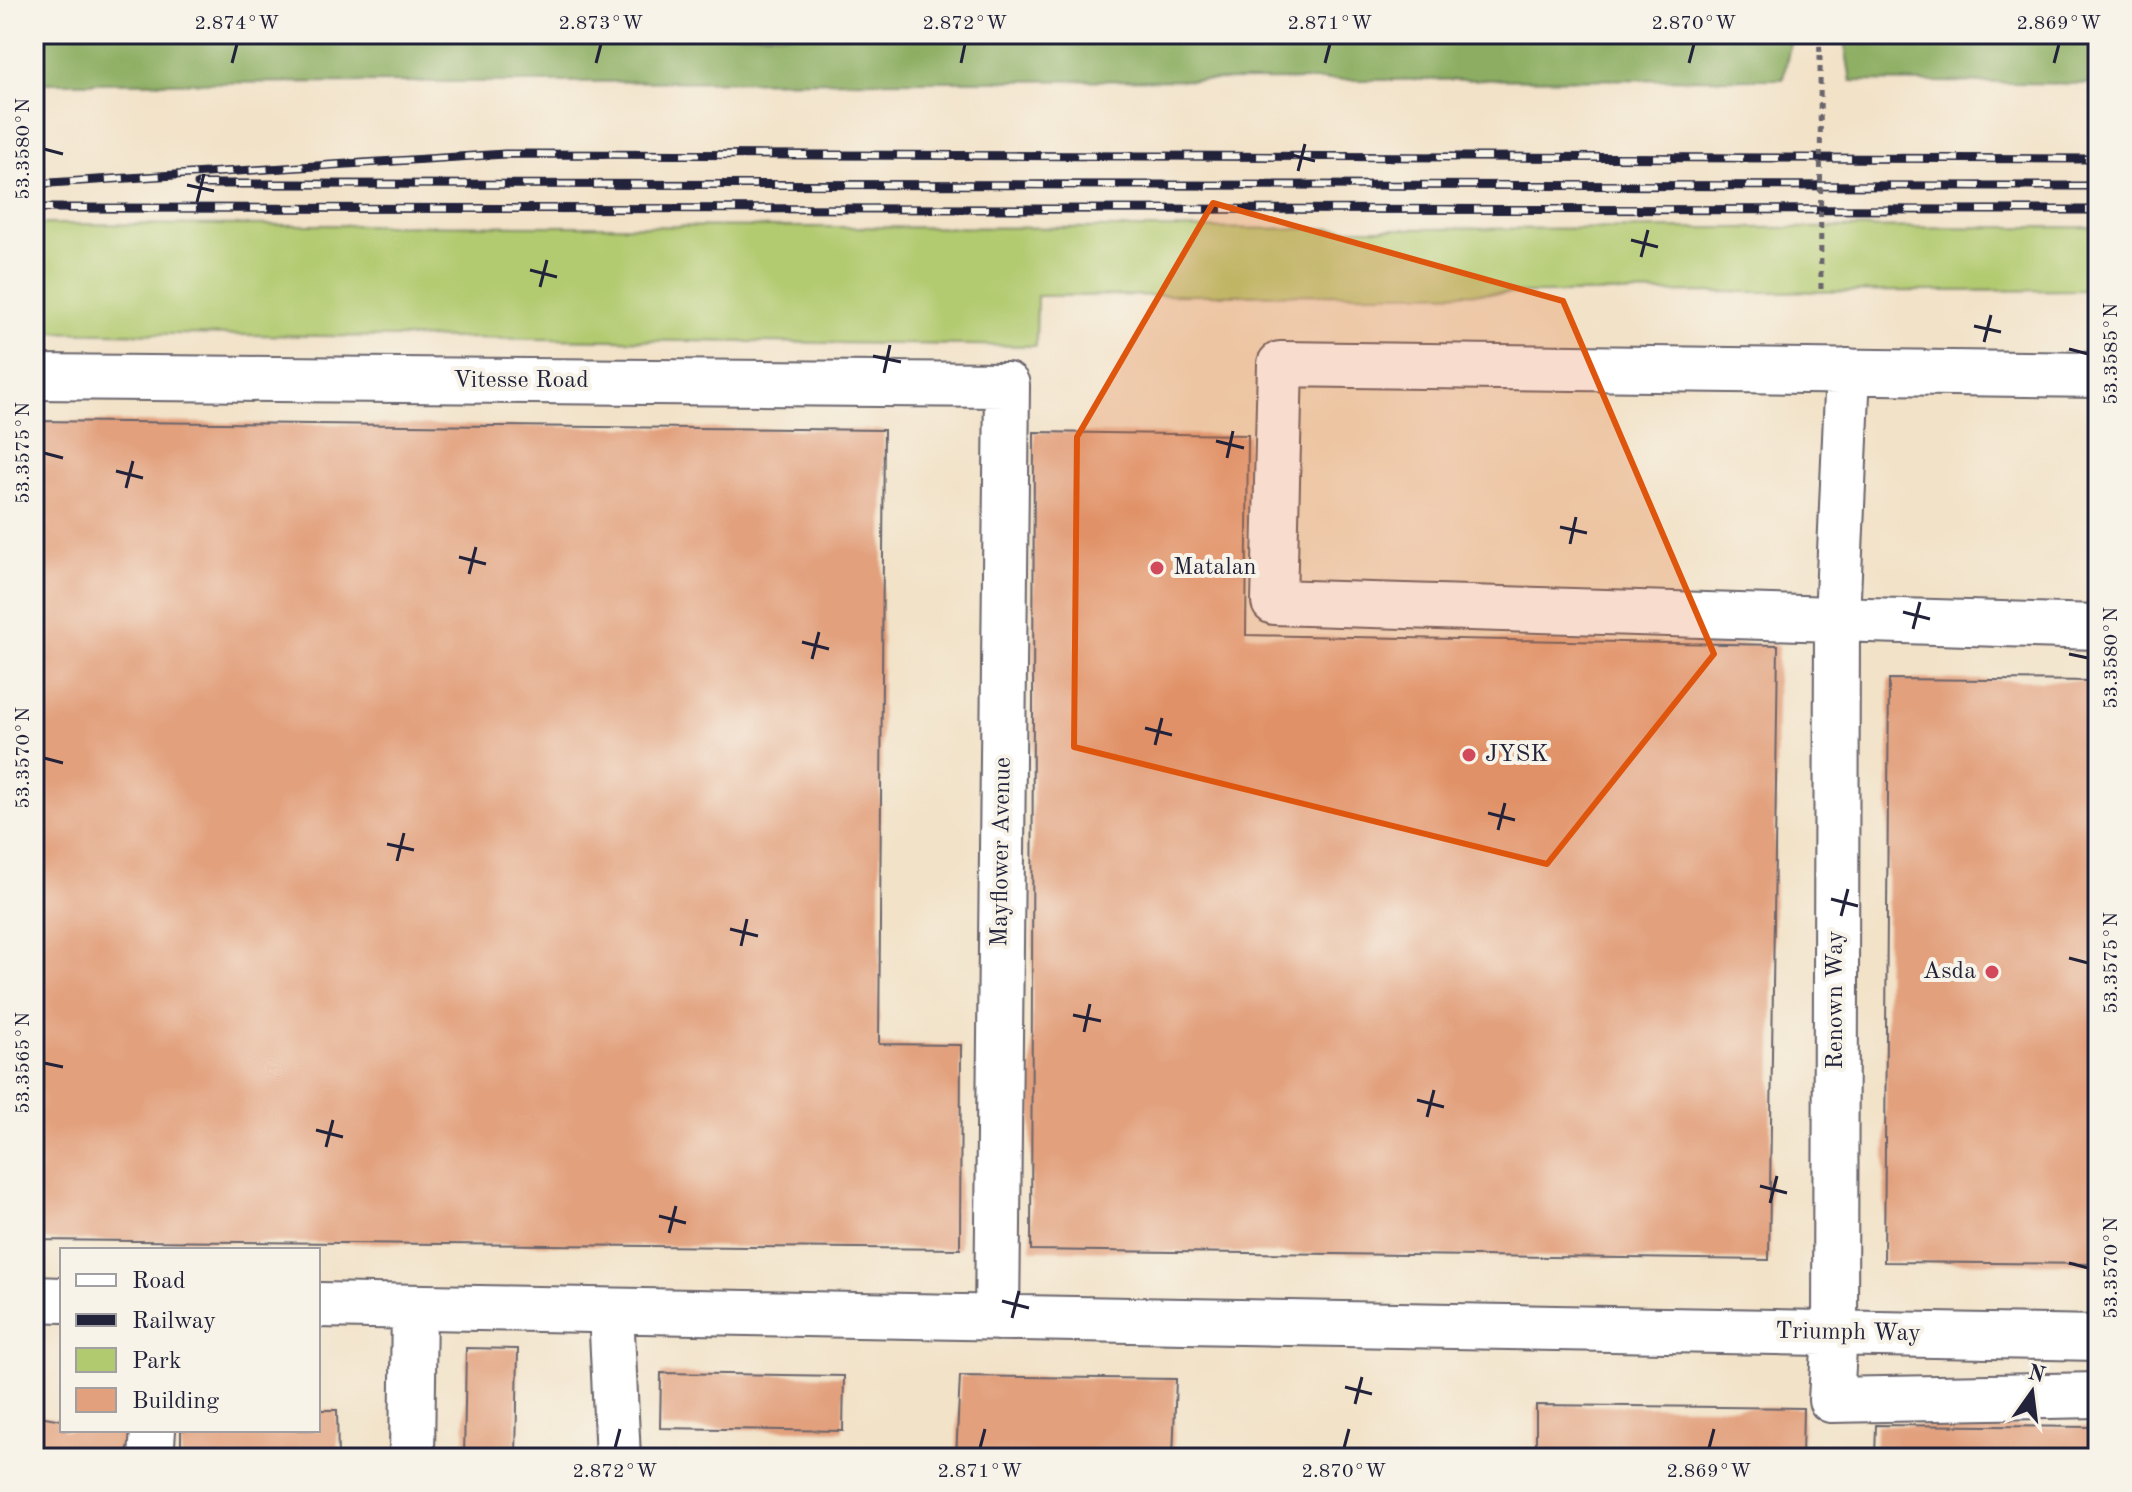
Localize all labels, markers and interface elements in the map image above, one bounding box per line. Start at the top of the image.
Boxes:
text: 2.874°W [195,14,279,34]
text: 2.873°W [559,14,643,34]
text: 2.872°W [923,14,1007,34]
text: 2.871°W [1288,14,1372,34]
text: 2.870°W [1652,14,1736,34]
text: 2.869°W [2017,14,2101,34]
text: 53.3580°N [14,98,34,200]
text: 53.3585°N [2102,303,2122,405]
street label: Vitesse Road [453,369,589,393]
text: 53.3575°N [14,402,34,504]
place label: Matalan [1173,556,1257,580]
marker: Matalan [1148,559,1166,577]
text: 53.3580°N [2102,607,2122,709]
text: 53.3570°N [14,707,34,809]
place label: JYSK [1485,743,1548,767]
marker: JYSK [1460,746,1478,764]
street label: Mayflower Avenue [988,757,1016,947]
text: 53.3575°N [2102,912,2122,1014]
street label: Renown Way [1824,930,1848,1069]
place label: Asda [1923,960,1976,984]
marker: Asda [1983,963,2001,981]
text: 53.3565°N [14,1012,34,1114]
text: 53.3570°N [2102,1217,2122,1319]
legend [60,1248,320,1432]
text: Road [132,1270,185,1294]
text: Railway [132,1310,216,1334]
street label: Triumph Way [1775,1320,1921,1346]
text: Park [132,1350,181,1374]
north arrow [1992,1352,2072,1432]
text: N [2026,1362,2047,1387]
text: Building [132,1390,219,1414]
text: 2.872°W [573,1462,657,1482]
text: 2.871°W [938,1462,1022,1482]
text: 2.870°W [1302,1462,1386,1482]
text: 2.869°W [1667,1462,1751,1482]

